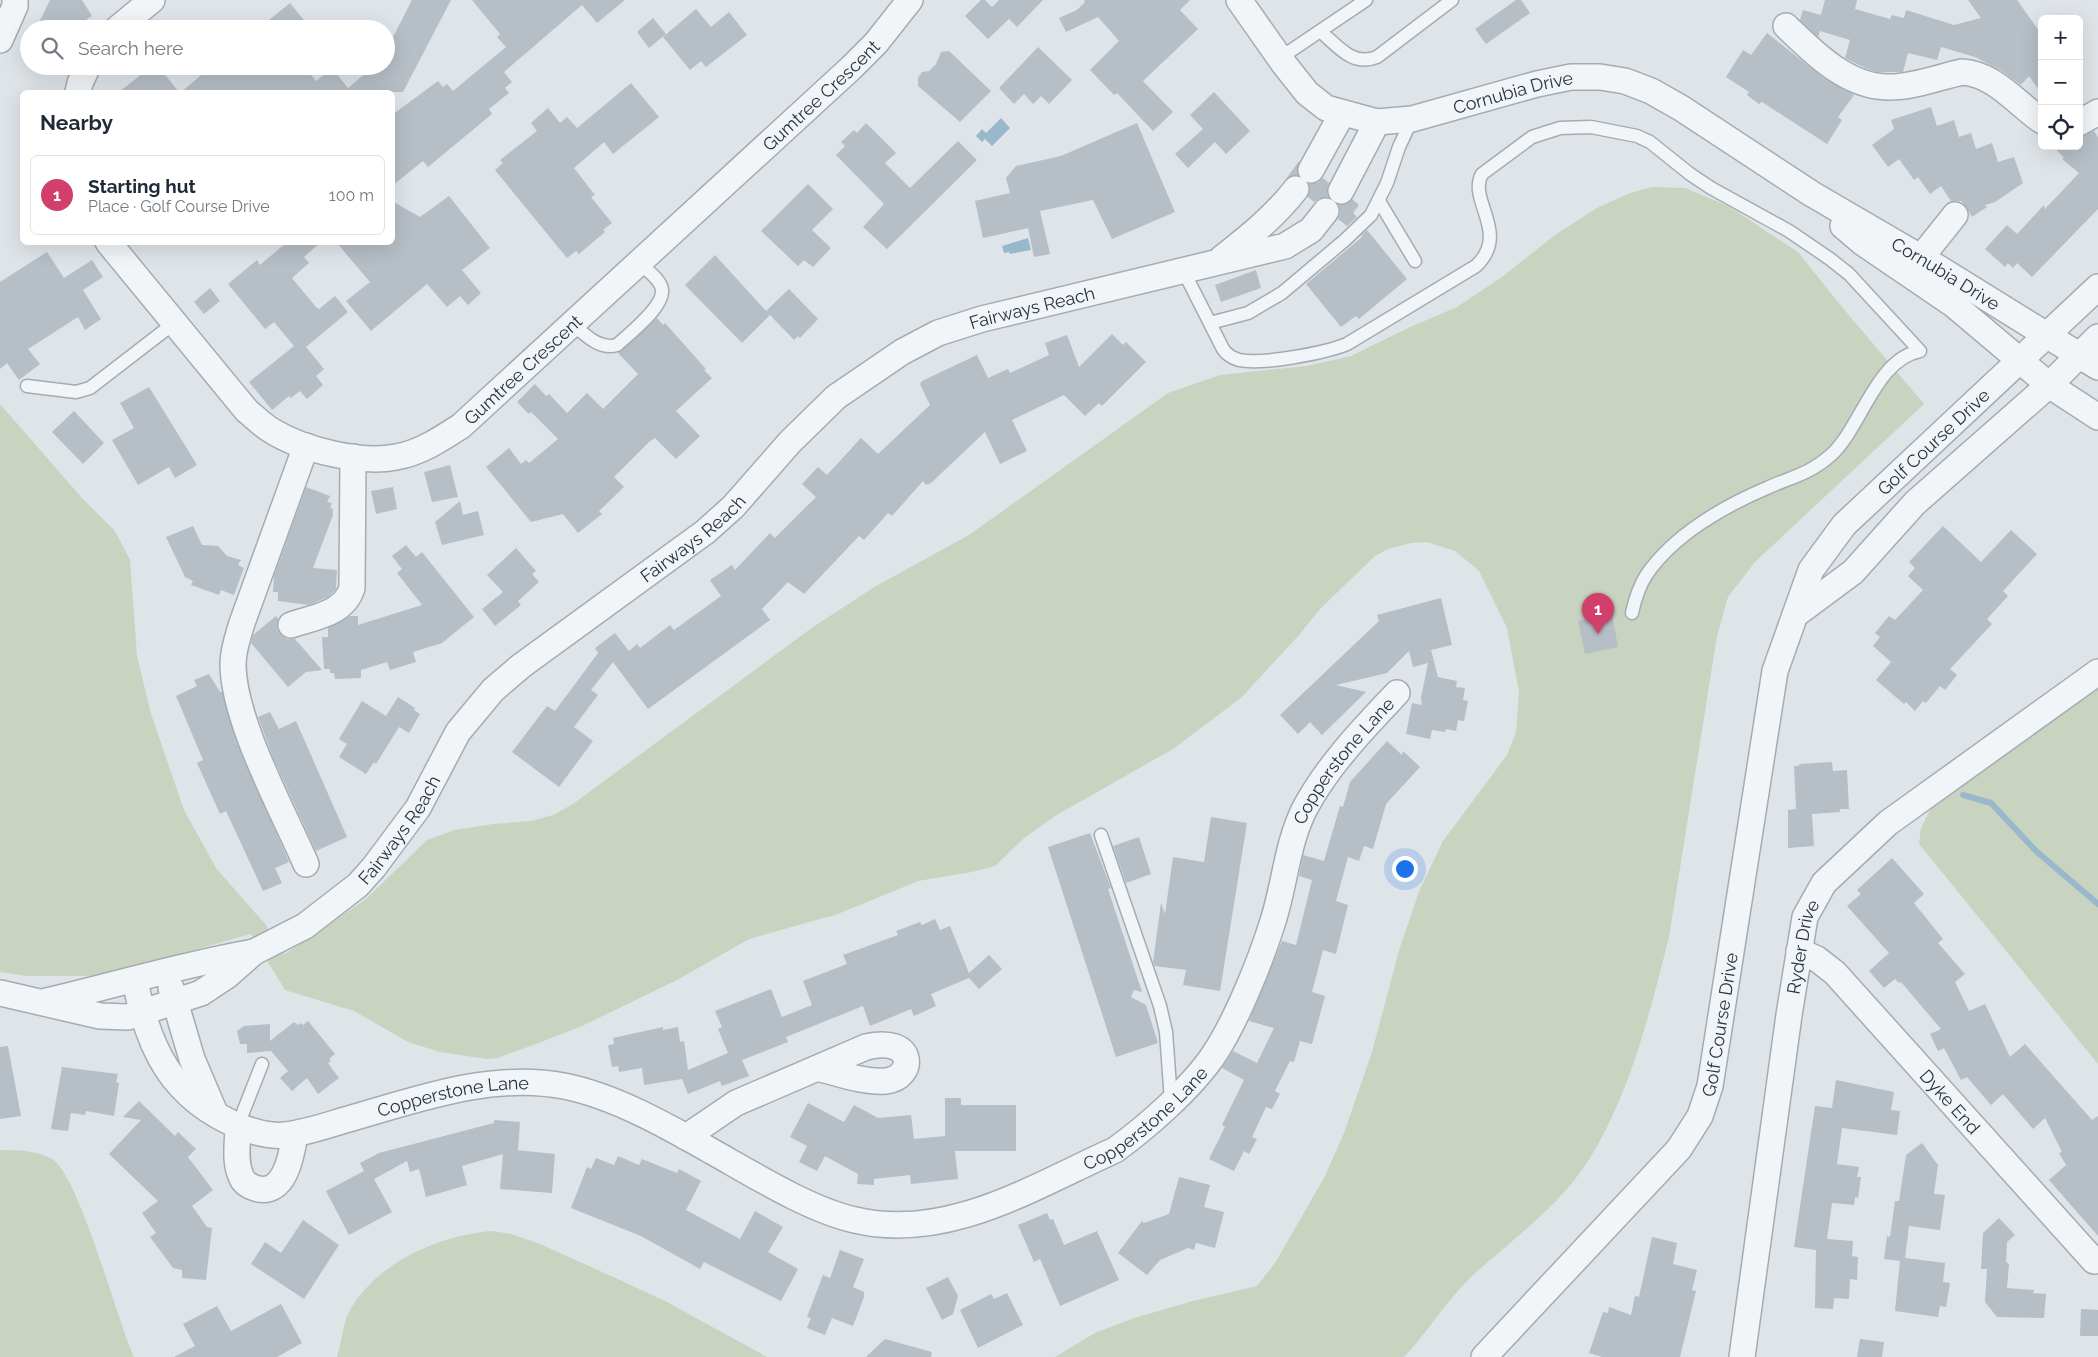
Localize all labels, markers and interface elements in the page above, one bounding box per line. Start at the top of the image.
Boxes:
map controls [2038,15,2083,150]
button: + [2038,15,2083,60]
search box [20,20,395,75]
icon: search [38,34,66,62]
street label: Gumtree Crescent [758,35,884,155]
text: Search here [78,37,184,59]
button: − [2038,60,2083,105]
street label: Cornubia Drive [1451,66,1575,118]
button: locate [2038,105,2083,150]
text: Nearby [40,110,113,135]
text: Starting hut [88,175,196,197]
text: 1 [53,186,61,205]
text: 100 m [329,186,374,205]
text: Place · Golf Course Drive [88,197,270,216]
street label: Cornubia Drive [1888,232,2004,314]
street label: Fairways Reach [966,282,1097,333]
street label: Gumtree Crescent [459,310,586,429]
street label: Golf Course Drive [1873,384,1994,499]
street label: Fairways Reach [636,490,750,586]
pin: 1 [1582,593,1614,634]
street label: Copperstone Lane [1289,692,1398,827]
street label: Fairways Reach [353,772,444,888]
your location [1392,856,1418,882]
street label: Ryder Drive [1782,895,1824,995]
street label: Golf Course Drive [1697,951,1741,1099]
street label: Copperstone Lane [1079,1062,1212,1174]
street label: Dyke End [1916,1065,1985,1138]
street label: Copperstone Lane [375,1072,529,1121]

